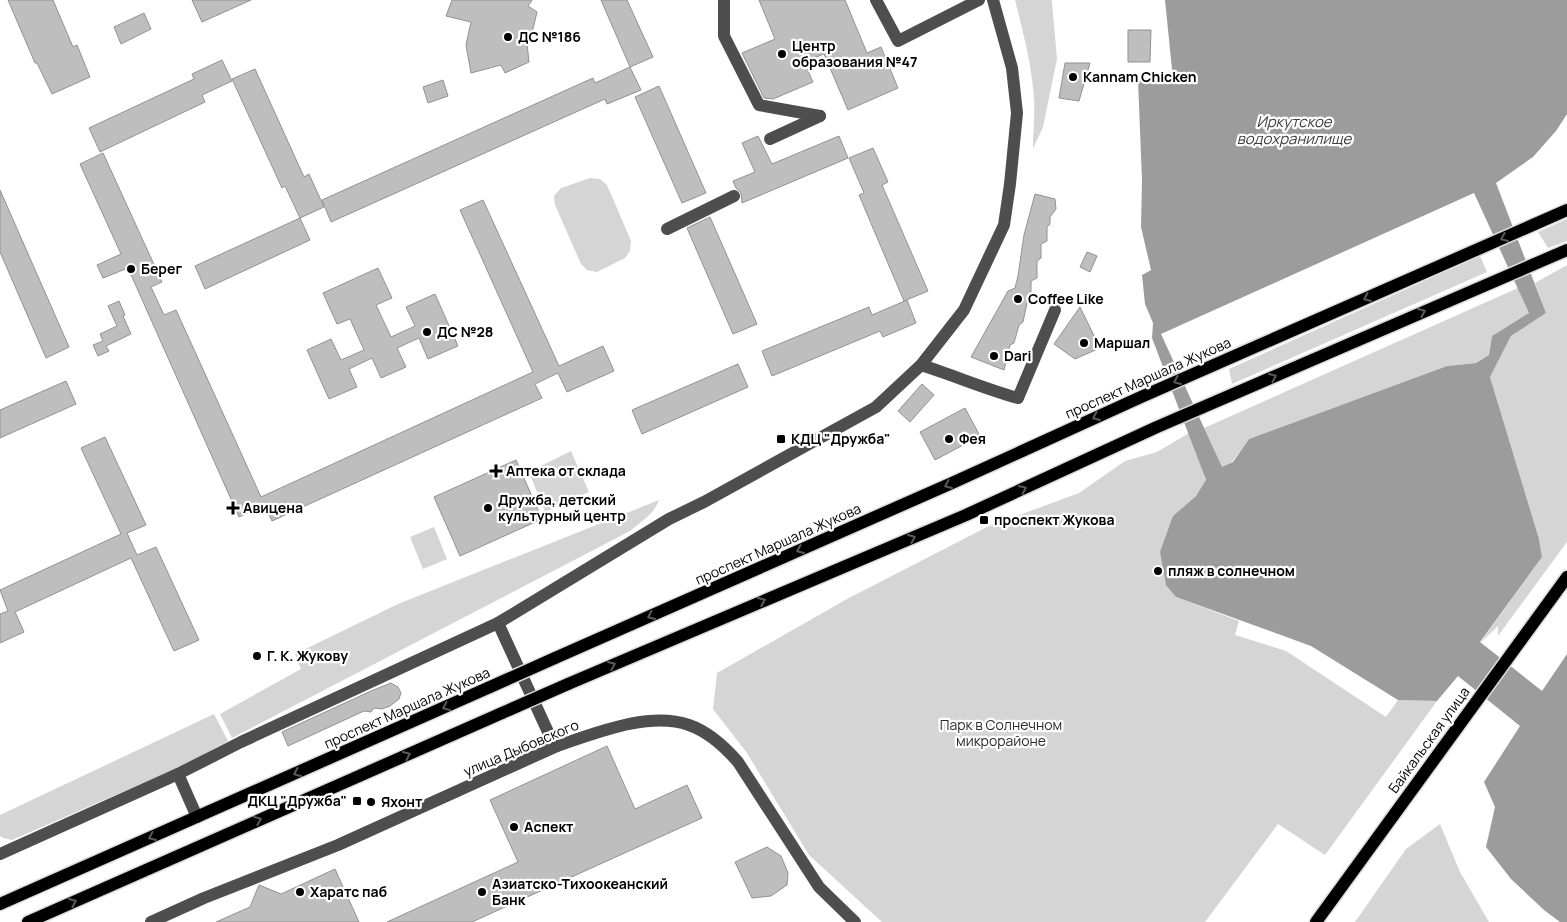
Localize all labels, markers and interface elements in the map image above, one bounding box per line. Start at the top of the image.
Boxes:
place label: ДС №186 [518,27,581,46]
marker: ДС №186 [502,31,514,43]
place label: Центр образования №47 [792,36,918,71]
marker: Центр образования №47 [776,48,788,60]
place label: Kannam Chicken [1083,67,1197,86]
marker: Kannam Chicken [1067,71,1079,83]
water label: Иркутское водохранилище [1237,111,1353,149]
one-way arrow [1500,231,1509,242]
place label: Берег [141,259,182,278]
marker: Берег [125,263,137,275]
place label: Coffee Like [1028,289,1104,308]
one-way arrow [1363,291,1372,302]
marker: Coffee Like [1012,293,1024,305]
one-way arrow [1417,308,1426,319]
place label: ДС №28 [437,322,493,341]
marker: ДС №28 [421,326,433,338]
street label: проспект Маршала Жукова [1062,332,1234,423]
place label: Маршал [1094,333,1150,352]
marker: Маршал [1078,337,1090,349]
place label: Dari [1004,346,1031,365]
marker: Dari [988,350,1000,362]
one-way arrow [1268,373,1277,384]
one-way arrow [1173,375,1182,386]
one-way arrow [1092,411,1101,422]
place label: КДЦ "Дружба" [791,429,891,448]
place label: Фея [959,429,986,448]
marker: КДЦ "Дружба" [775,433,787,445]
marker: Фея [943,433,955,445]
place label: Аптека от склада [506,461,626,480]
marker: Аптека от склада [490,465,502,477]
one-way arrow [944,478,953,489]
one-way arrow [1018,485,1027,495]
place label: Дружба, детский культурный центр [498,490,626,525]
place label: Авицена [243,498,303,517]
street label: проспект Маршала Жукова [692,498,864,589]
marker: Авицена [227,502,239,514]
marker: Дружба, детский культурный центр [482,502,494,514]
place label: проспект Жукова [994,510,1115,529]
marker: проспект Жукова [978,514,990,526]
one-way arrow [907,534,916,545]
one-way arrow [796,544,805,555]
place label: пляж в солнечном [1168,561,1295,580]
marker: пляж в солнечном [1152,565,1164,577]
one-way arrow [757,597,766,608]
one-way arrow [647,610,656,621]
place label: Г. К. Жукову [267,646,348,665]
marker: Г. К. Жукову [251,650,263,662]
one-way arrow [607,660,616,671]
street label: проспект Маршала Жукова [321,662,493,753]
street label: Байкальская улица [1384,683,1474,797]
one-way arrow [442,701,451,712]
street label: улица Дыбовского [460,715,581,780]
park label: Парк в Солнечном микрорайоне [940,715,1062,750]
one-way arrow [402,750,411,761]
one-way arrow [293,766,302,777]
place label: ДКЦ "Дружба" [247,791,347,810]
place label: Яхонт [381,792,423,811]
marker: ДКЦ "Дружба" [351,795,363,807]
marker: Яхонт [365,796,377,808]
one-way arrow [253,816,262,826]
place label: Аспект [524,817,574,836]
marker: Аспект [508,821,520,833]
one-way arrow [148,830,157,841]
place label: Азиатско-Тихоокеанский Банк [492,874,668,909]
place label: Харатс паб [310,882,387,901]
marker: Харатс паб [294,886,306,898]
marker: Азиатско-Тихоокеанский Банк [476,886,488,898]
one-way arrow [68,898,77,909]

